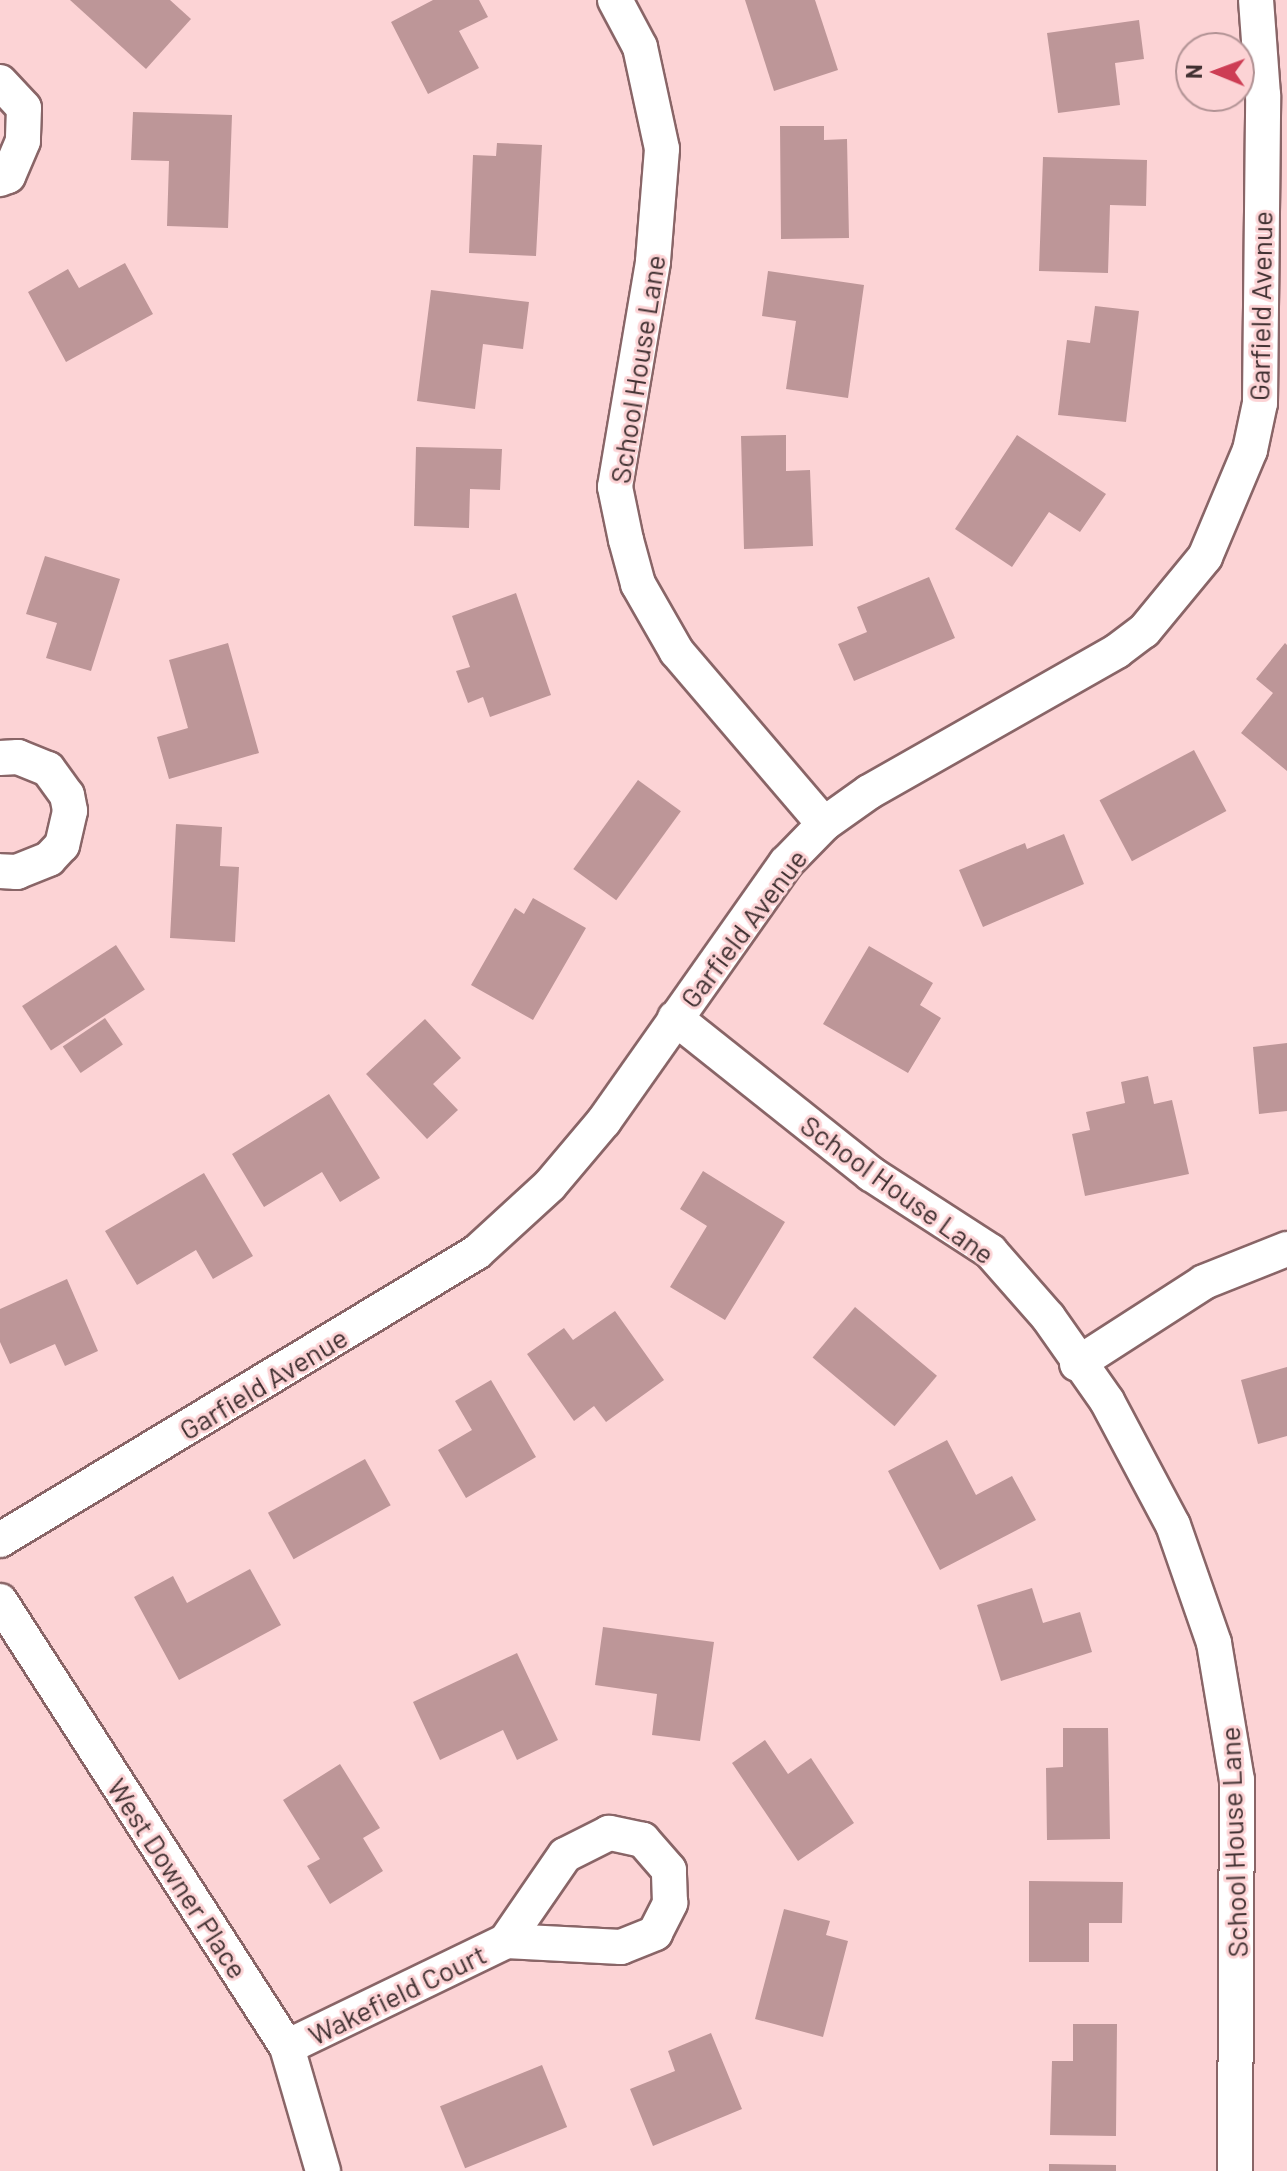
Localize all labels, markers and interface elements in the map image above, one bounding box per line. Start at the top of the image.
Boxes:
north arrow [1175,32,1255,112]
text: N [1180,64,1206,79]
street label: Garfield Avenue [1242,211,1278,401]
street label: School House Lane [602,252,672,486]
street label: Garfield Avenue [672,842,814,1014]
street label: School House Lane [795,1108,1001,1270]
street label: Garfield Avenue [173,1320,353,1446]
street label: School House Lane [1212,1726,1254,1958]
street label: West Downer Place [101,1772,255,1984]
street label: Wakefield Court [303,1937,491,2051]

